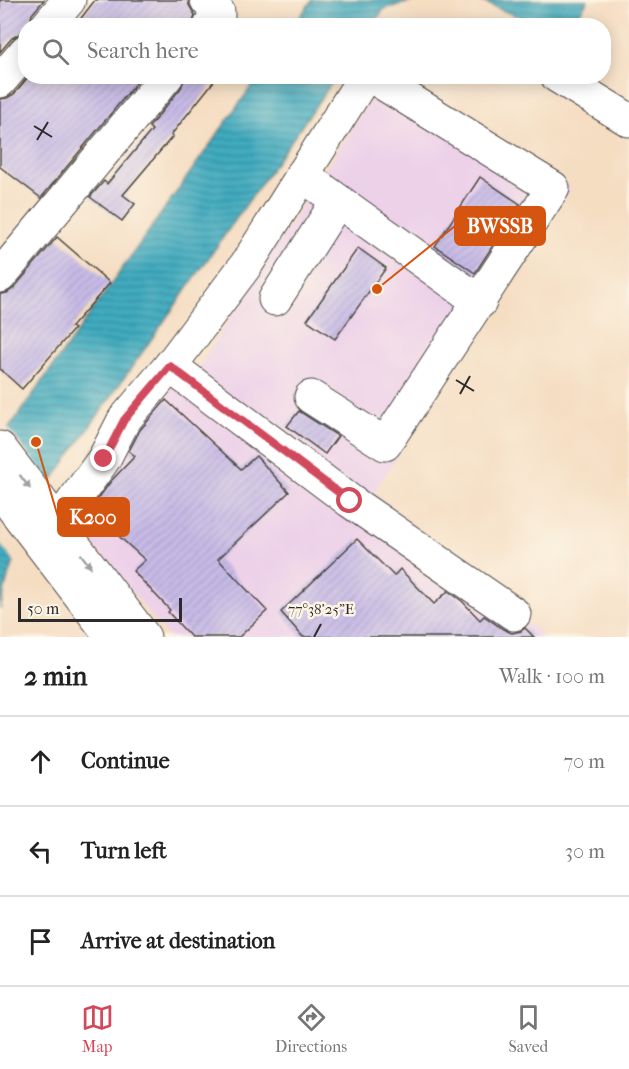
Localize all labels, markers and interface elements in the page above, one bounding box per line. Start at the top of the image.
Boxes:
search box [18,18,611,84]
icon: search [39,35,72,68]
text: Search here [87,38,199,64]
callout: BWSSB [455,207,545,245]
text: BWSSB [467,215,533,238]
route end [90,445,116,471]
one-way arrow [19,473,31,489]
route start [336,487,362,513]
callout: K200 [58,498,129,536]
text: K200 [70,506,116,529]
one-way arrow [80,553,92,569]
scale bar [18,595,182,622]
text: 50 m [27,599,59,618]
text: 77°38'25"E [288,600,354,618]
text: 2 min [24,661,87,692]
text: Walk · 100 m [499,665,605,688]
icon: ahead [24,745,57,778]
text: Continue [81,748,170,774]
text: 70 m [563,750,605,773]
icon: left [24,835,57,868]
text: Turn left [81,838,167,864]
text: 30 m [565,840,605,863]
icon: arrive [24,925,57,958]
text: Arrive at destination [81,928,275,954]
tab: Map [81,1001,114,1056]
tab: Directions [275,1001,347,1056]
tab: Saved [509,1001,548,1056]

